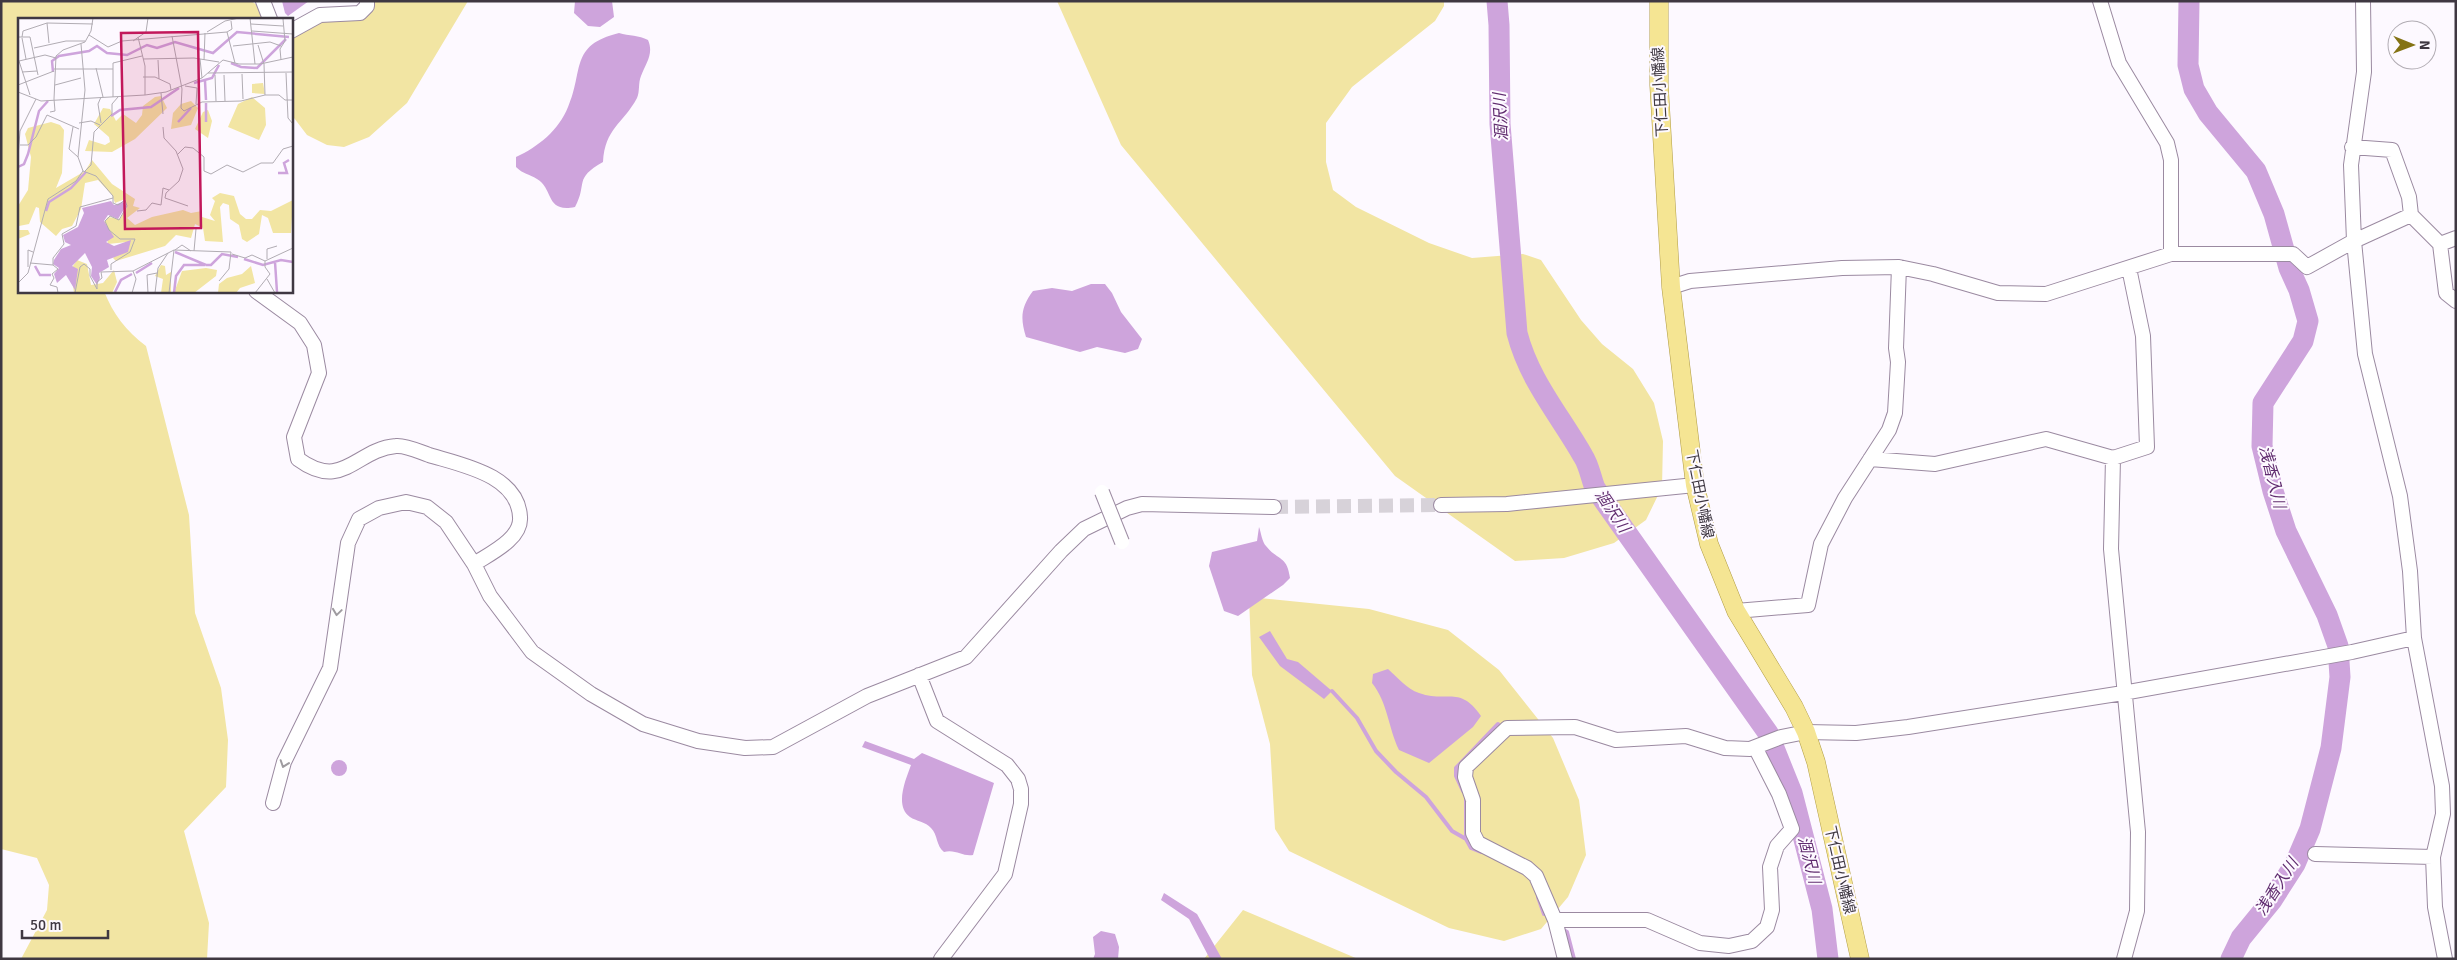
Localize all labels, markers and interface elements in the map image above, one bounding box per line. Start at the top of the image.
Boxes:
inset map [18,18,292,292]
north arrow [2387,20,2437,70]
text: N [2416,40,2433,50]
street label: 下仁田小幡線 [1649,47,1671,137]
water label: 涸沢川 [1490,91,1512,141]
water label: 浅香入川 [2255,444,2290,512]
street label: 下仁田小幡線 [1683,448,1717,540]
water label: 涸沢川 [1590,486,1635,538]
one-way arrow [332,609,343,617]
one-way arrow [280,759,290,768]
street label: 下仁田小幡線 [1821,824,1859,916]
water label: 涸沢川 [1793,834,1825,888]
water label: 浅香入川 [2251,853,2304,919]
scale bar [22,908,109,940]
text: 50 m [30,916,61,934]

